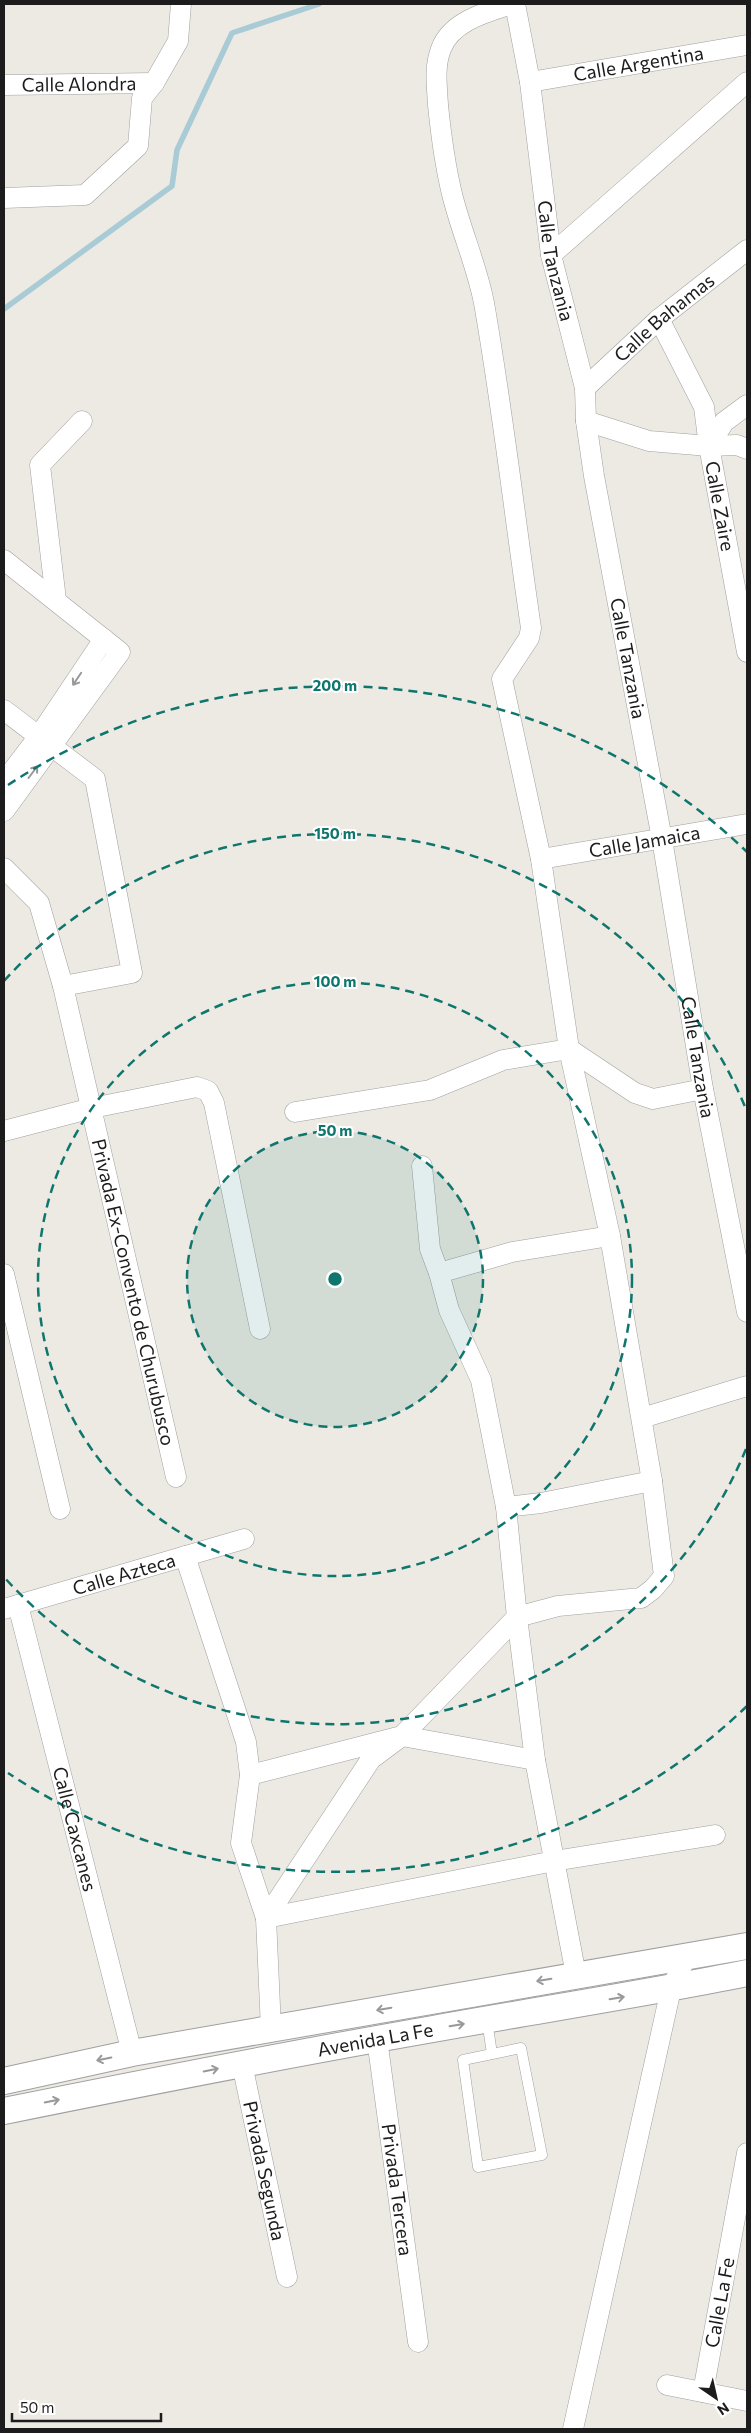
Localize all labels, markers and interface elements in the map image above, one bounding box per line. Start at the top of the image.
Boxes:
street label: Calle Argentina [572,41,705,85]
street label: Calle Alondra [21,71,137,96]
street label: Calle Tanzania [533,199,579,323]
street label: Calle Bahamas [609,268,719,366]
street label: Calle Zaire [701,459,740,553]
street label: Calle Tanzania [606,596,651,721]
one-way arrow [72,672,82,686]
text: 200 m [313,676,357,694]
one-way arrow [28,765,38,779]
street label: Calle Jamaica [587,820,702,862]
text: 150 m [314,824,356,842]
text: 100 m [314,972,356,990]
street label: Calle Tanzania [677,995,720,1120]
text: 50 m [318,1121,352,1139]
street label: Privada Ex-Convento de Churubusco [87,1136,180,1448]
centre of rings [326,1270,344,1288]
street label: Calle Azteca [70,1548,178,1599]
street label: Calle Caxcanes [49,1764,102,1894]
one-way arrow [536,1976,552,1986]
one-way arrow [609,1993,625,2003]
one-way arrow [376,2005,392,2015]
street label: Avenida La Fe [315,2017,435,2061]
one-way arrow [449,2019,465,2029]
one-way arrow [96,2055,112,2065]
one-way arrow [203,2064,219,2074]
one-way arrow [43,2096,59,2105]
street label: Privada Segunda [239,2098,291,2243]
street label: Privada Tercera [378,2122,418,2257]
street label: Calle La Fe [699,2255,739,2349]
north arrow [691,2373,741,2423]
scale bar [12,2390,161,2422]
text: 50 m [20,2398,54,2416]
text: N [714,2399,733,2419]

